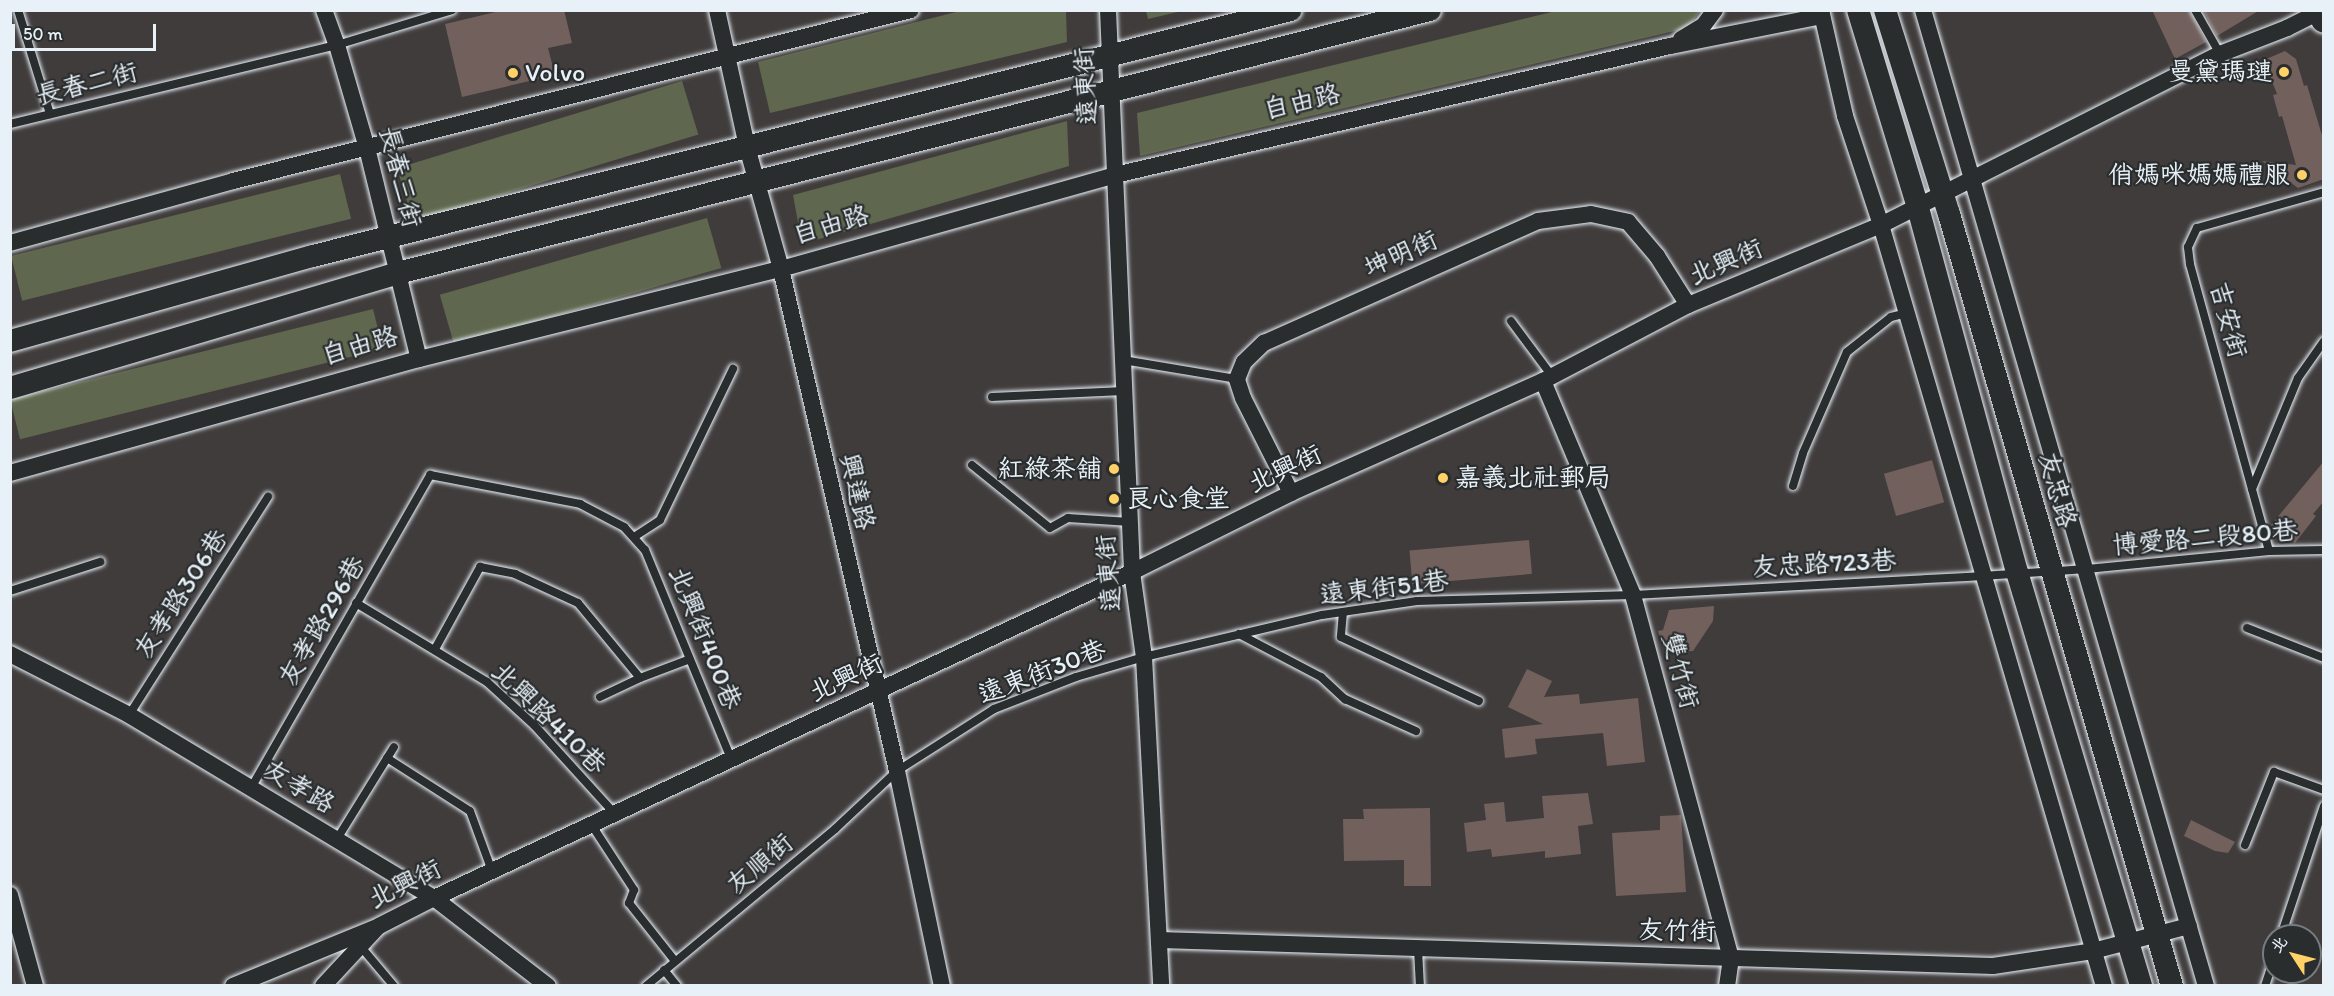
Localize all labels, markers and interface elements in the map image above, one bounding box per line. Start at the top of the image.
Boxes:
scale bar [15,12,159,50]
text: 50 m [23,23,63,45]
street label: 遠東街 [1068,46,1104,126]
street label: 長春二街 [33,56,141,112]
place label: 曼黛瑪璉 [2168,56,2272,88]
place label: Volvo [525,57,585,89]
marker: 曼黛瑪璉 [2277,65,2291,79]
marker: Volvo [506,66,520,80]
street label: 自由路 [1260,78,1344,126]
street label: 長春三街 [372,123,428,231]
place label: 俏媽咪媽媽禮服 [2108,159,2290,191]
marker: 俏媽咪媽媽禮服 [2295,168,2309,182]
street label: 自由路 [789,199,873,251]
street label: 坤明街 [1359,224,1443,284]
street label: 北興街 [1684,232,1768,292]
street label: 吉安街 [2203,278,2253,362]
street label: 自由路 [318,320,402,372]
street label: 北興街 [1243,438,1327,500]
street label: 友忠路 [2031,448,2083,532]
street label: 興達路 [833,450,881,534]
place label: 紅綠茶舖 [998,453,1102,485]
marker: 紅綠茶舖 [1107,462,1121,476]
place label: 嘉義北社郵局 [1455,462,1611,494]
marker: 嘉義北社郵局 [1436,471,1450,485]
place label: 良心食堂 [1126,483,1230,515]
marker: 良心食堂 [1107,492,1121,506]
street label: 博愛路二段80巷 [2111,514,2299,562]
street label: 友孝路306巷 [128,523,234,665]
street label: 遠東街 [1090,533,1128,613]
street label: 友忠路723巷 [1751,545,1897,583]
street label: 友孝路296巷 [272,550,372,692]
street label: 北興街400巷 [662,562,748,714]
street label: 遠東街51巷 [1318,565,1450,611]
street label: 雙竹街 [1655,629,1705,713]
street label: 遠東街30巷 [974,633,1110,711]
street label: 北興街 [804,647,888,709]
street label: 北興路410巷 [485,655,613,781]
street label: 友孝路 [258,754,340,820]
street label: 友順街 [720,827,800,901]
street label: 北興街 [363,853,447,915]
street label: 友竹街 [1638,915,1716,947]
north arrow [2262,924,2322,984]
text: 北 [2266,932,2291,956]

